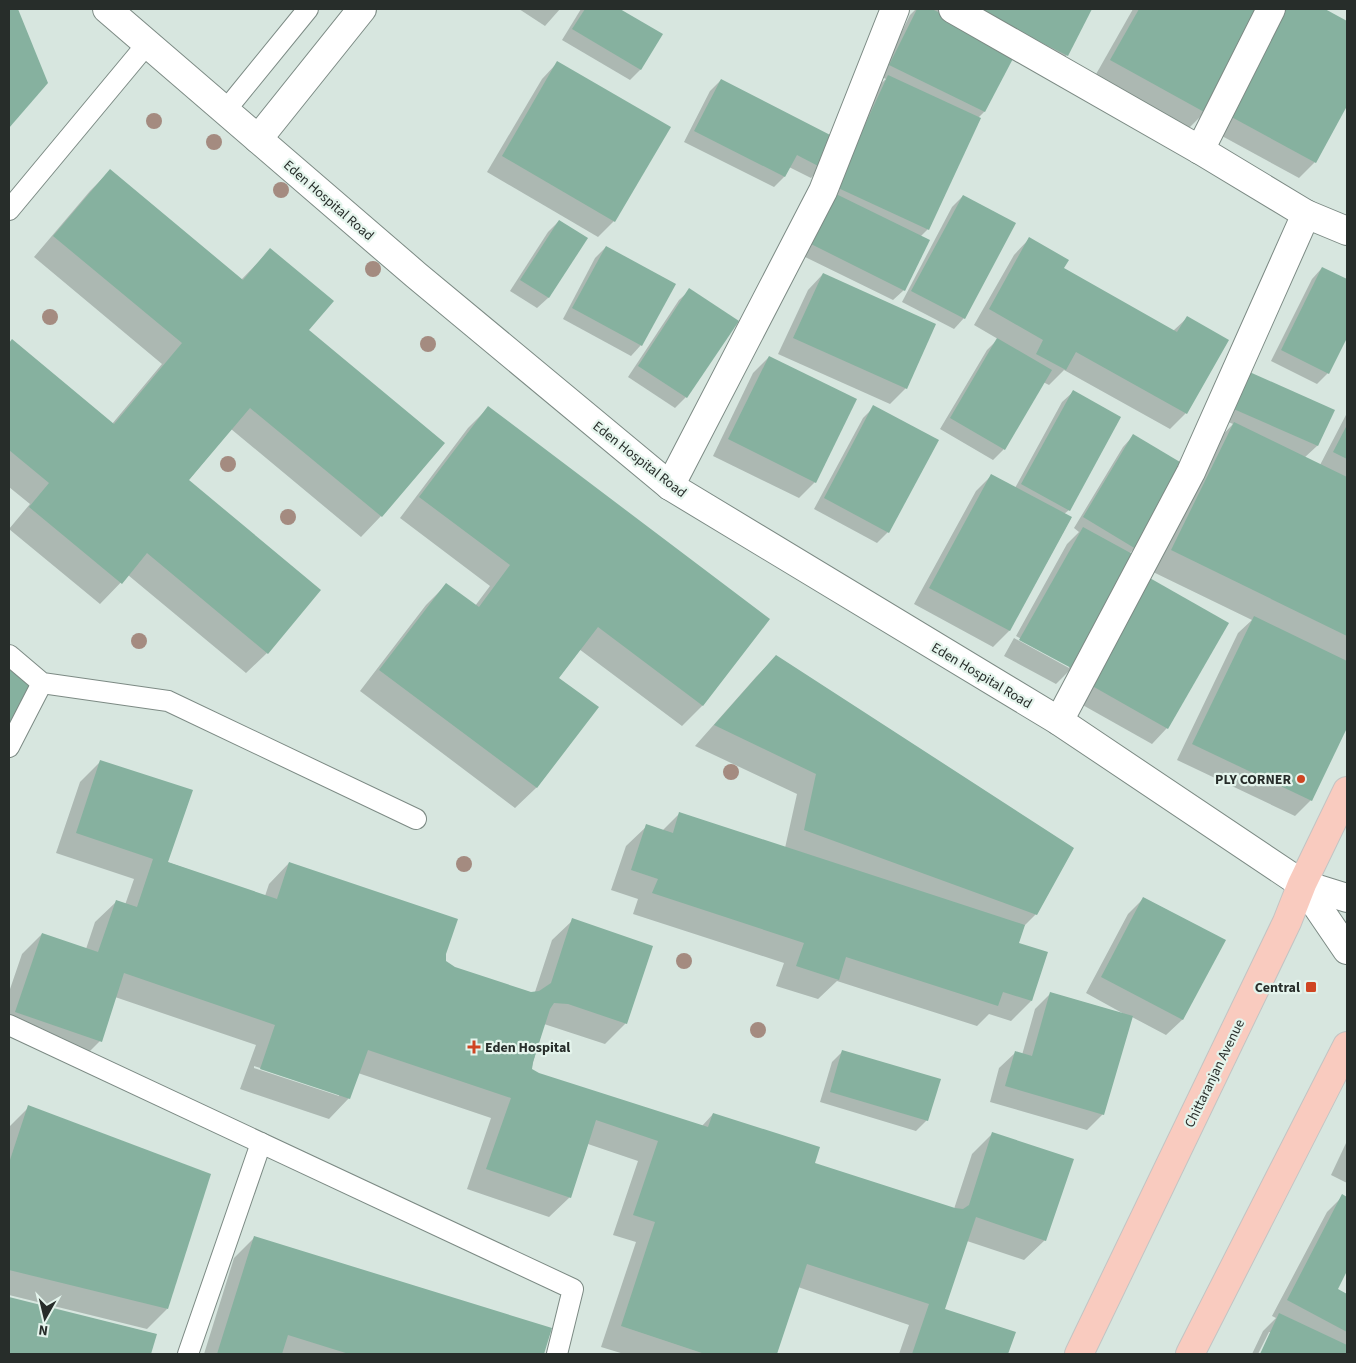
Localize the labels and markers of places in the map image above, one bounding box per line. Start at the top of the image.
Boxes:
place label: PLY CORNER [1215,770,1291,790]
marker: PLY CORNER [1295,773,1307,785]
place label: Central [1255,978,1300,998]
marker: Central [1304,980,1318,994]
place label: Eden Hospital [485,1038,570,1058]
marker: Eden Hospital [467,1040,481,1054]

